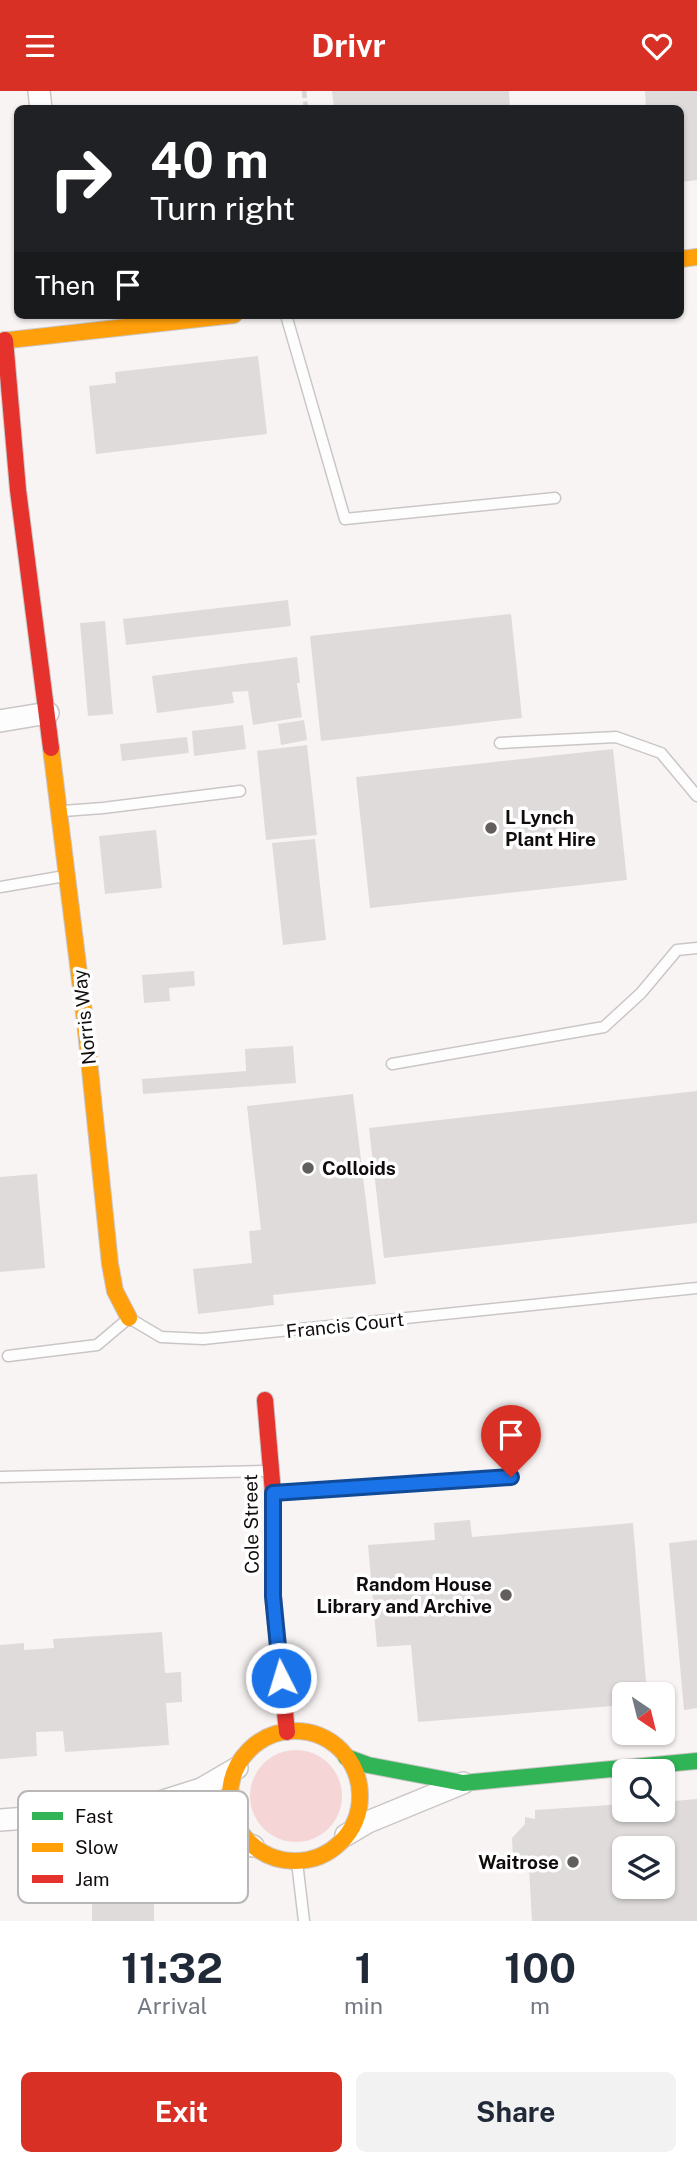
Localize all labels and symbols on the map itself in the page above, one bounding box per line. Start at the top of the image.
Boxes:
place label: L Lynch Plant Hire [505,806,596,850]
marker: L Lynch Plant Hire [483,820,499,836]
street label: Norris Way [68,968,100,1066]
place label: Colloids [322,1157,396,1179]
marker: Colloids [300,1160,316,1176]
street label: Francis Court [285,1308,405,1342]
pin [481,1405,541,1477]
street label: Cole Street [239,1474,263,1574]
place label: Random House Library and Archive [316,1573,492,1617]
marker: Random House Library and Archive [498,1587,514,1603]
position arrow [244,1641,318,1715]
north arrow [612,1682,676,1745]
legend [18,1791,248,1903]
text: Fast [75,1805,113,1827]
text: Slow [75,1836,119,1858]
place label: Waitrose [478,1851,559,1873]
marker: Waitrose [565,1854,581,1870]
text: Jam [75,1868,109,1890]

